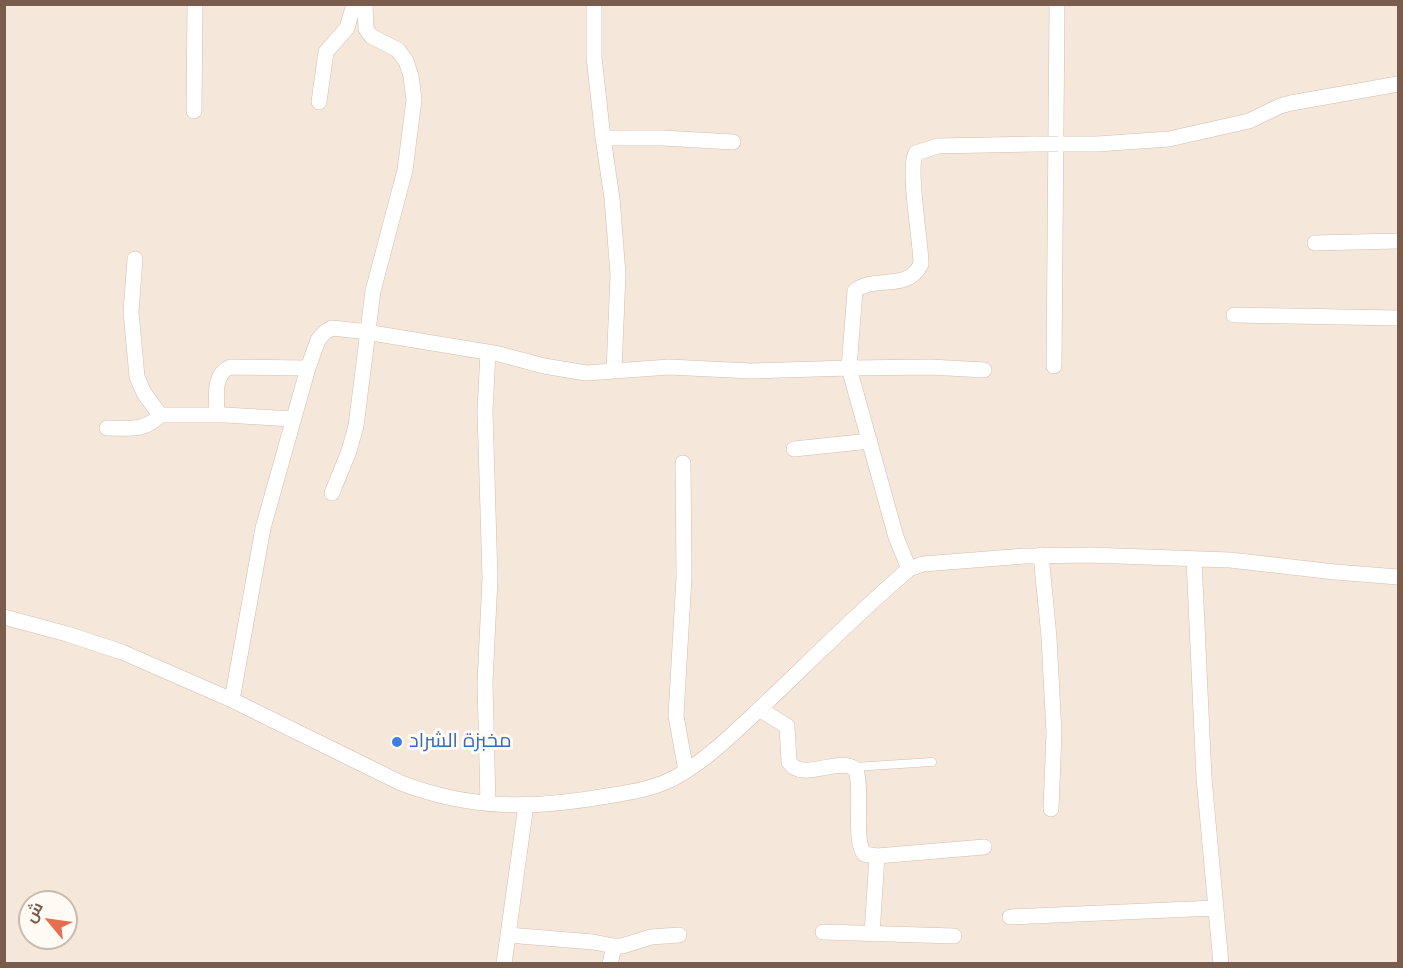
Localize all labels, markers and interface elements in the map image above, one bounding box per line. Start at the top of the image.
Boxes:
place label: مخبزة الشراد [409,730,512,754]
marker: مخبزة الشراد [390,735,404,749]
north arrow [18,890,78,950]
text: ش [19,898,48,926]

